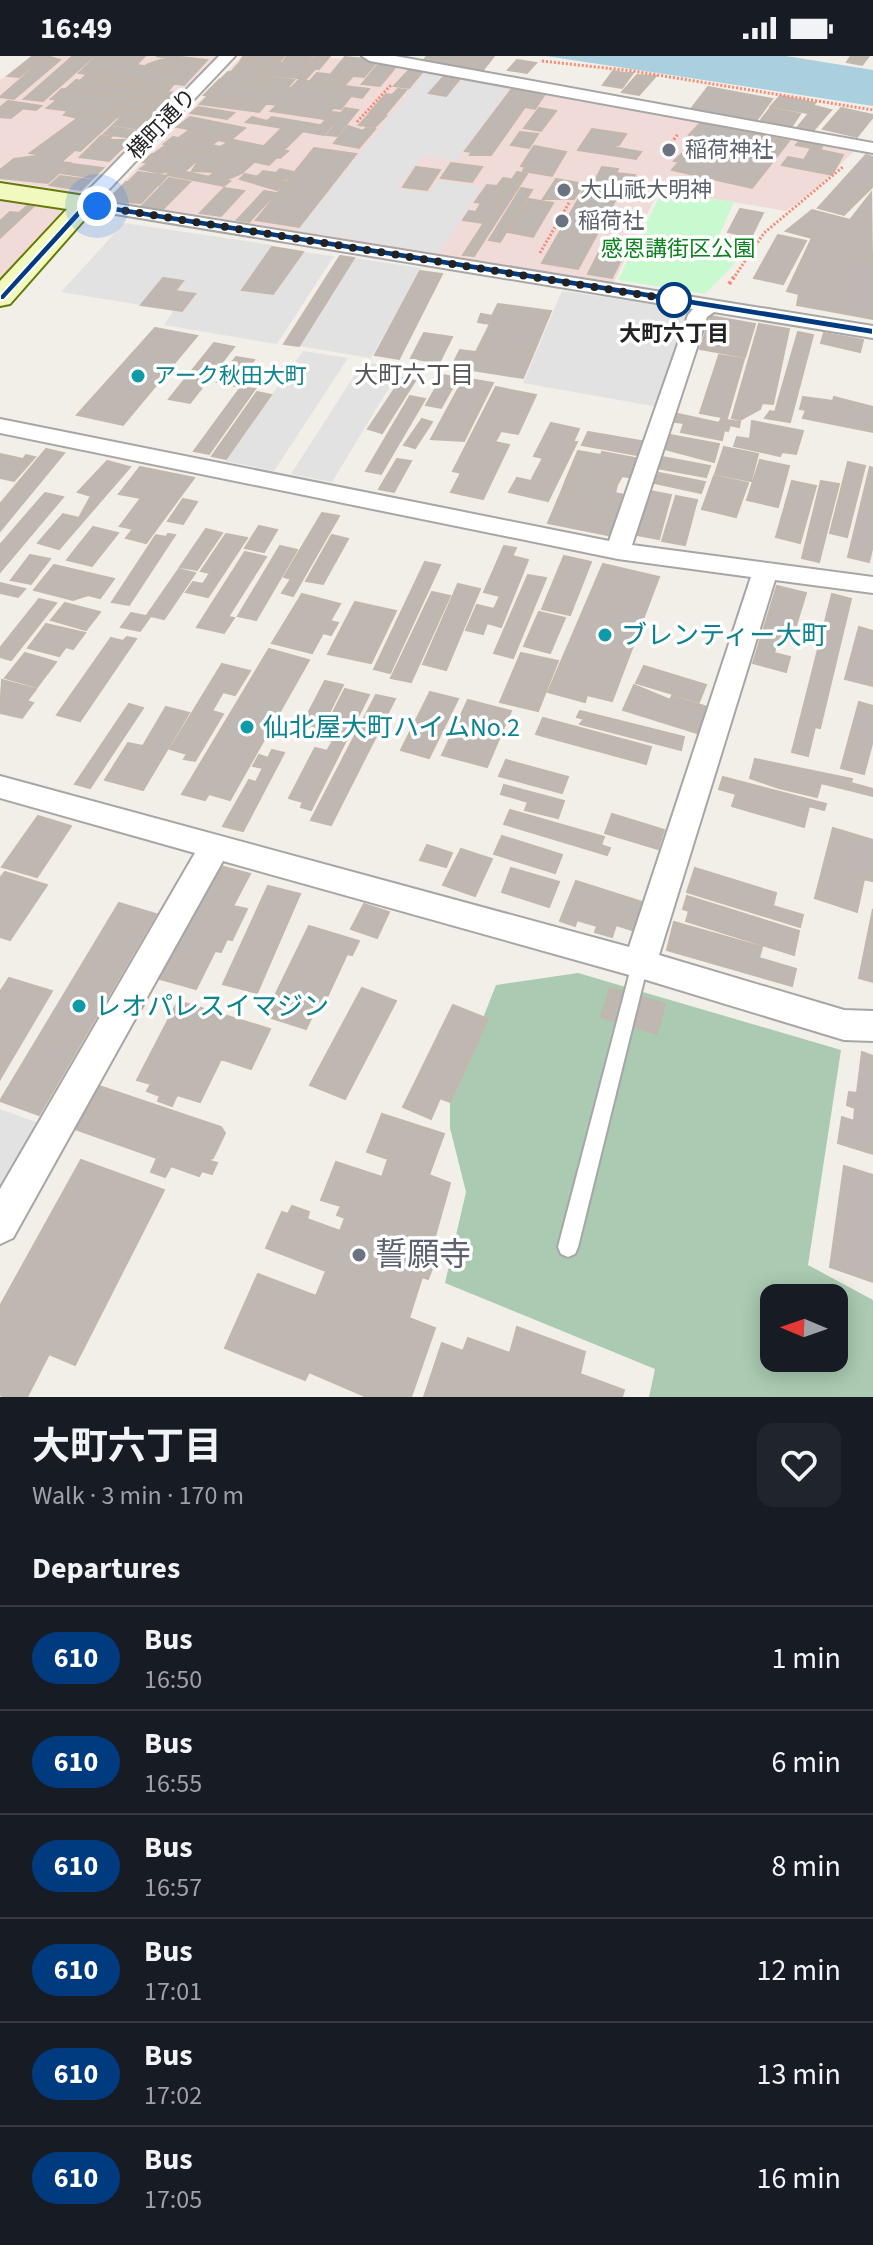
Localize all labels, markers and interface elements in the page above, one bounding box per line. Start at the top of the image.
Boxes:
text: 16:49 [40,7,112,50]
street label: 横町通り [120,81,204,167]
place label: 稲荷神社 [685,134,773,166]
marker: 稲荷神社 [660,141,678,159]
place label: 大山祇大明神 [580,174,712,206]
marker: 大山祇大明神 [555,181,573,199]
your location [77,186,117,226]
place label: 稲荷社 [578,205,644,237]
marker: 稲荷社 [553,212,571,230]
park label: 感恩講街区公園 [601,233,755,265]
marker: 大町六丁目 [657,283,691,317]
place label: 大町六丁目 [619,318,729,350]
district label: 大町六丁目 [354,358,474,393]
place label: アーク秋田大町 [154,360,307,392]
marker: アーク秋田大町 [129,367,147,385]
place label: ブレンティー大町 [621,617,827,654]
marker: ブレンティー大町 [596,626,614,644]
place label: 仙北屋大町ハイムNo.2 [263,709,520,746]
marker: 仙北屋大町ハイムNo.2 [238,718,256,736]
place label: レオパレスイマジン [95,988,329,1025]
marker: レオパレスイマジン [70,997,88,1015]
place label: 誓願寺 [375,1232,471,1278]
marker: 誓願寺 [350,1246,368,1264]
north arrow [760,1284,848,1372]
map controls [760,1284,848,1372]
text: 大町六丁目 [32,1420,222,1474]
button: heart [757,1423,841,1507]
text: Walk · 3 min · 170 m [32,1477,244,1514]
text: Departures [32,1547,180,1590]
text: Bus [144,1618,192,1661]
text: 1 min [771,1637,841,1680]
text: 610 [54,1638,98,1678]
text: 16:50 [144,1661,202,1698]
text: Bus [144,1722,192,1765]
text: 6 min [771,1741,841,1784]
text: 610 [54,1742,98,1782]
text: 16:55 [144,1765,202,1802]
text: Bus [144,1826,192,1869]
text: 8 min [771,1845,841,1888]
text: 610 [54,1846,98,1886]
text: 16:57 [144,1869,202,1906]
text: Bus [144,1930,192,1973]
text: 12 min [757,1949,841,1992]
text: 610 [54,1950,98,1990]
text: 17:01 [144,1973,202,2010]
text: Bus [144,2034,192,2077]
text: 13 min [757,2053,841,2096]
text: 610 [54,2054,98,2094]
text: 17:02 [144,2077,202,2114]
text: Bus [144,2138,192,2181]
text: 16 min [757,2157,841,2200]
text: 610 [54,2158,98,2198]
text: 17:05 [144,2181,202,2218]

